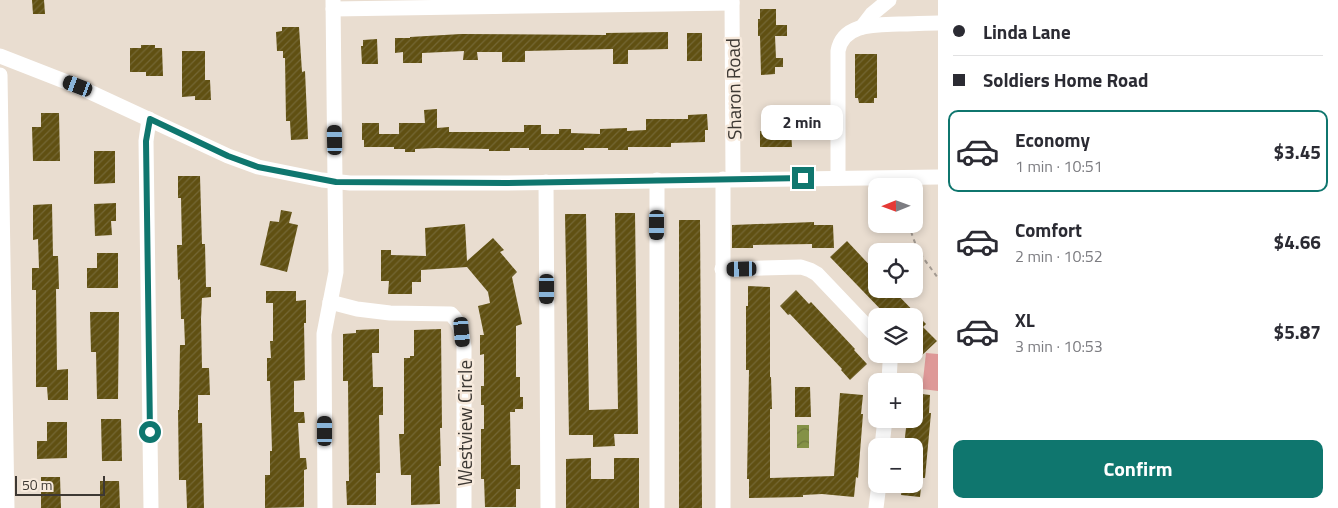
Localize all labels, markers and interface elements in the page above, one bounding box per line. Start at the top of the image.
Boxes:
text: Linda Lane [983,17,1071,46]
street label: Sharon Road [718,38,748,140]
text: Soldiers Home Road [983,65,1148,94]
car [61,74,94,98]
callout: 2 min [762,106,844,140]
text: 2 min [783,110,821,134]
car [327,125,342,155]
text: Economy [1015,125,1090,154]
icon: car [955,129,1000,174]
text: $3.45 [1274,137,1321,166]
text: 1 min · 10:51 [1015,154,1103,178]
route end [792,167,814,189]
north arrow [868,178,922,232]
map controls [868,178,923,493]
car [649,210,664,240]
text: Comfort [1015,215,1082,244]
icon: car [955,219,1000,264]
text: $4.66 [1274,227,1321,256]
button: locate [868,243,923,298]
text: 2 min · 10:52 [1015,244,1103,268]
car [726,261,757,277]
car [539,274,554,304]
text: XL [1015,305,1035,334]
button: layers [868,308,923,363]
icon: car [955,309,1000,354]
car [453,316,470,348]
text: $5.87 [1274,317,1321,346]
text: 3 min · 10:53 [1015,334,1103,358]
street label: Westview Circle [450,360,479,486]
button: + [868,373,923,428]
car [317,416,332,446]
route start [139,421,161,443]
button: − [868,438,923,493]
button: Confirm [953,440,1323,498]
scale bar [15,473,105,496]
text: 50 m [22,474,52,495]

